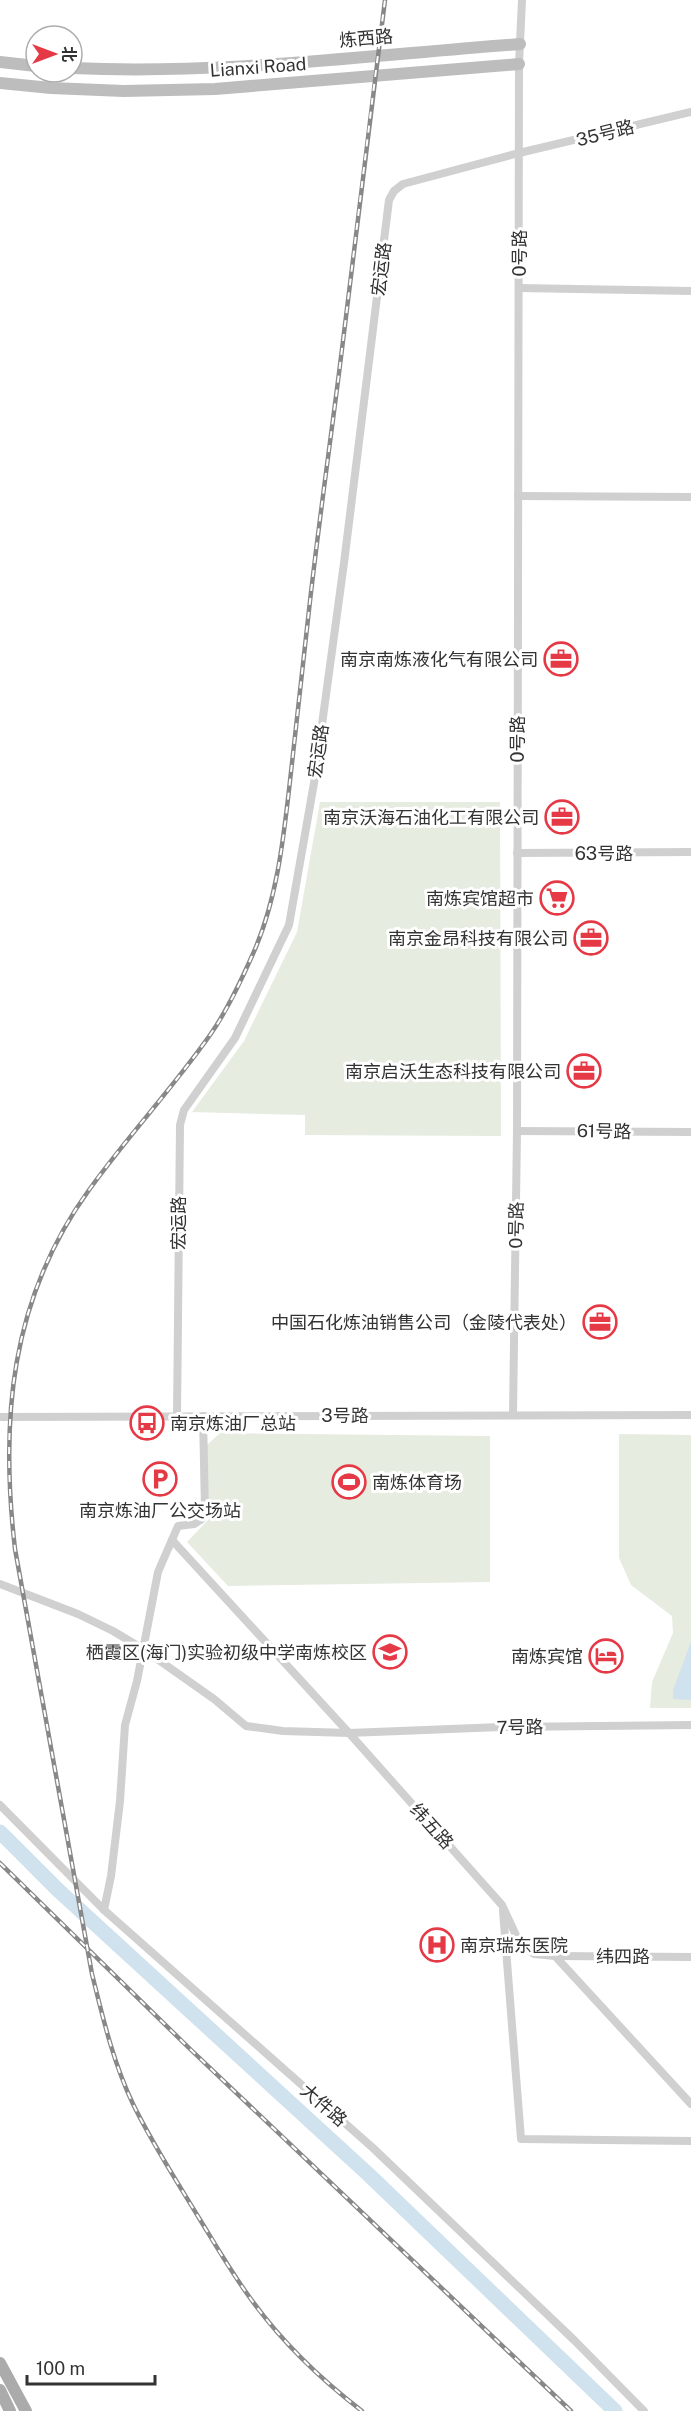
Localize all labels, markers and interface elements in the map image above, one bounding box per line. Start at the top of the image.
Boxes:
north arrow [24,24,84,84]
street label: 炼西路 [338,25,394,51]
text: 北 [59,46,78,62]
street label: Lianxi Road [209,53,307,81]
street label: 35号路 [574,116,636,150]
street label: 0号路 [509,229,530,277]
street label: 宏运路 [367,241,395,297]
office icon: 南京南炼液化气有限公司 [543,641,579,677]
place label: 南京南炼液化气有限公司 [340,649,538,670]
street label: 0号路 [507,715,528,763]
street label: 宏运路 [304,723,332,779]
office icon: 南京沃海石油化工有限公司 [544,799,580,835]
place label: 南京沃海石油化工有限公司 [323,807,539,828]
street label: 63号路 [575,843,633,864]
supermarket icon: 南炼宾馆超市 [539,880,575,916]
place label: 南炼宾馆超市 [426,888,534,909]
office icon: 南京金昂科技有限公司 [573,920,609,956]
place label: 南京金昂科技有限公司 [388,928,568,949]
office icon: 南京启沃生态科技有限公司 [566,1053,602,1089]
place label: 南京启沃生态科技有限公司 [345,1061,561,1082]
street label: 61号路 [577,1120,631,1142]
street label: 宏运路 [168,1196,189,1250]
street label: 0号路 [505,1201,527,1249]
office icon: 中国石化炼油销售公司（金陵代表处） [582,1304,618,1340]
place label: 中国石化炼油销售公司（金陵代表处） [271,1312,577,1333]
bus stop icon: 南京炼油厂总站 [129,1405,165,1441]
street label: 3号路 [321,1405,369,1426]
place label: 南京炼油厂总站 [170,1413,296,1434]
parking icon: 南京炼油厂公交场站 [142,1461,178,1497]
sports icon: 南炼体育场 [331,1464,367,1500]
place label: 南炼体育场 [372,1472,462,1493]
place label: 南京炼油厂公交场站 [79,1500,241,1521]
school or university icon: 栖霞区(海门)实验初级中学南炼校区 [372,1634,408,1670]
hotel icon: 南炼宾馆 [588,1638,624,1674]
place label: 栖霞区(海门)实验初级中学南炼校区 [86,1642,367,1663]
place label: 南炼宾馆 [511,1646,583,1667]
street label: 7号路 [496,1716,544,1738]
street label: 纬五路 [406,1799,458,1853]
hospital icon: 南京瑞东医院 [419,1927,455,1963]
place label: 南京瑞东医院 [460,1935,568,1956]
street label: 纬四路 [596,1946,650,1967]
street label: 大件路 [297,2079,351,2131]
scale bar [27,2348,154,2386]
text: 100 m [36,2358,85,2379]

